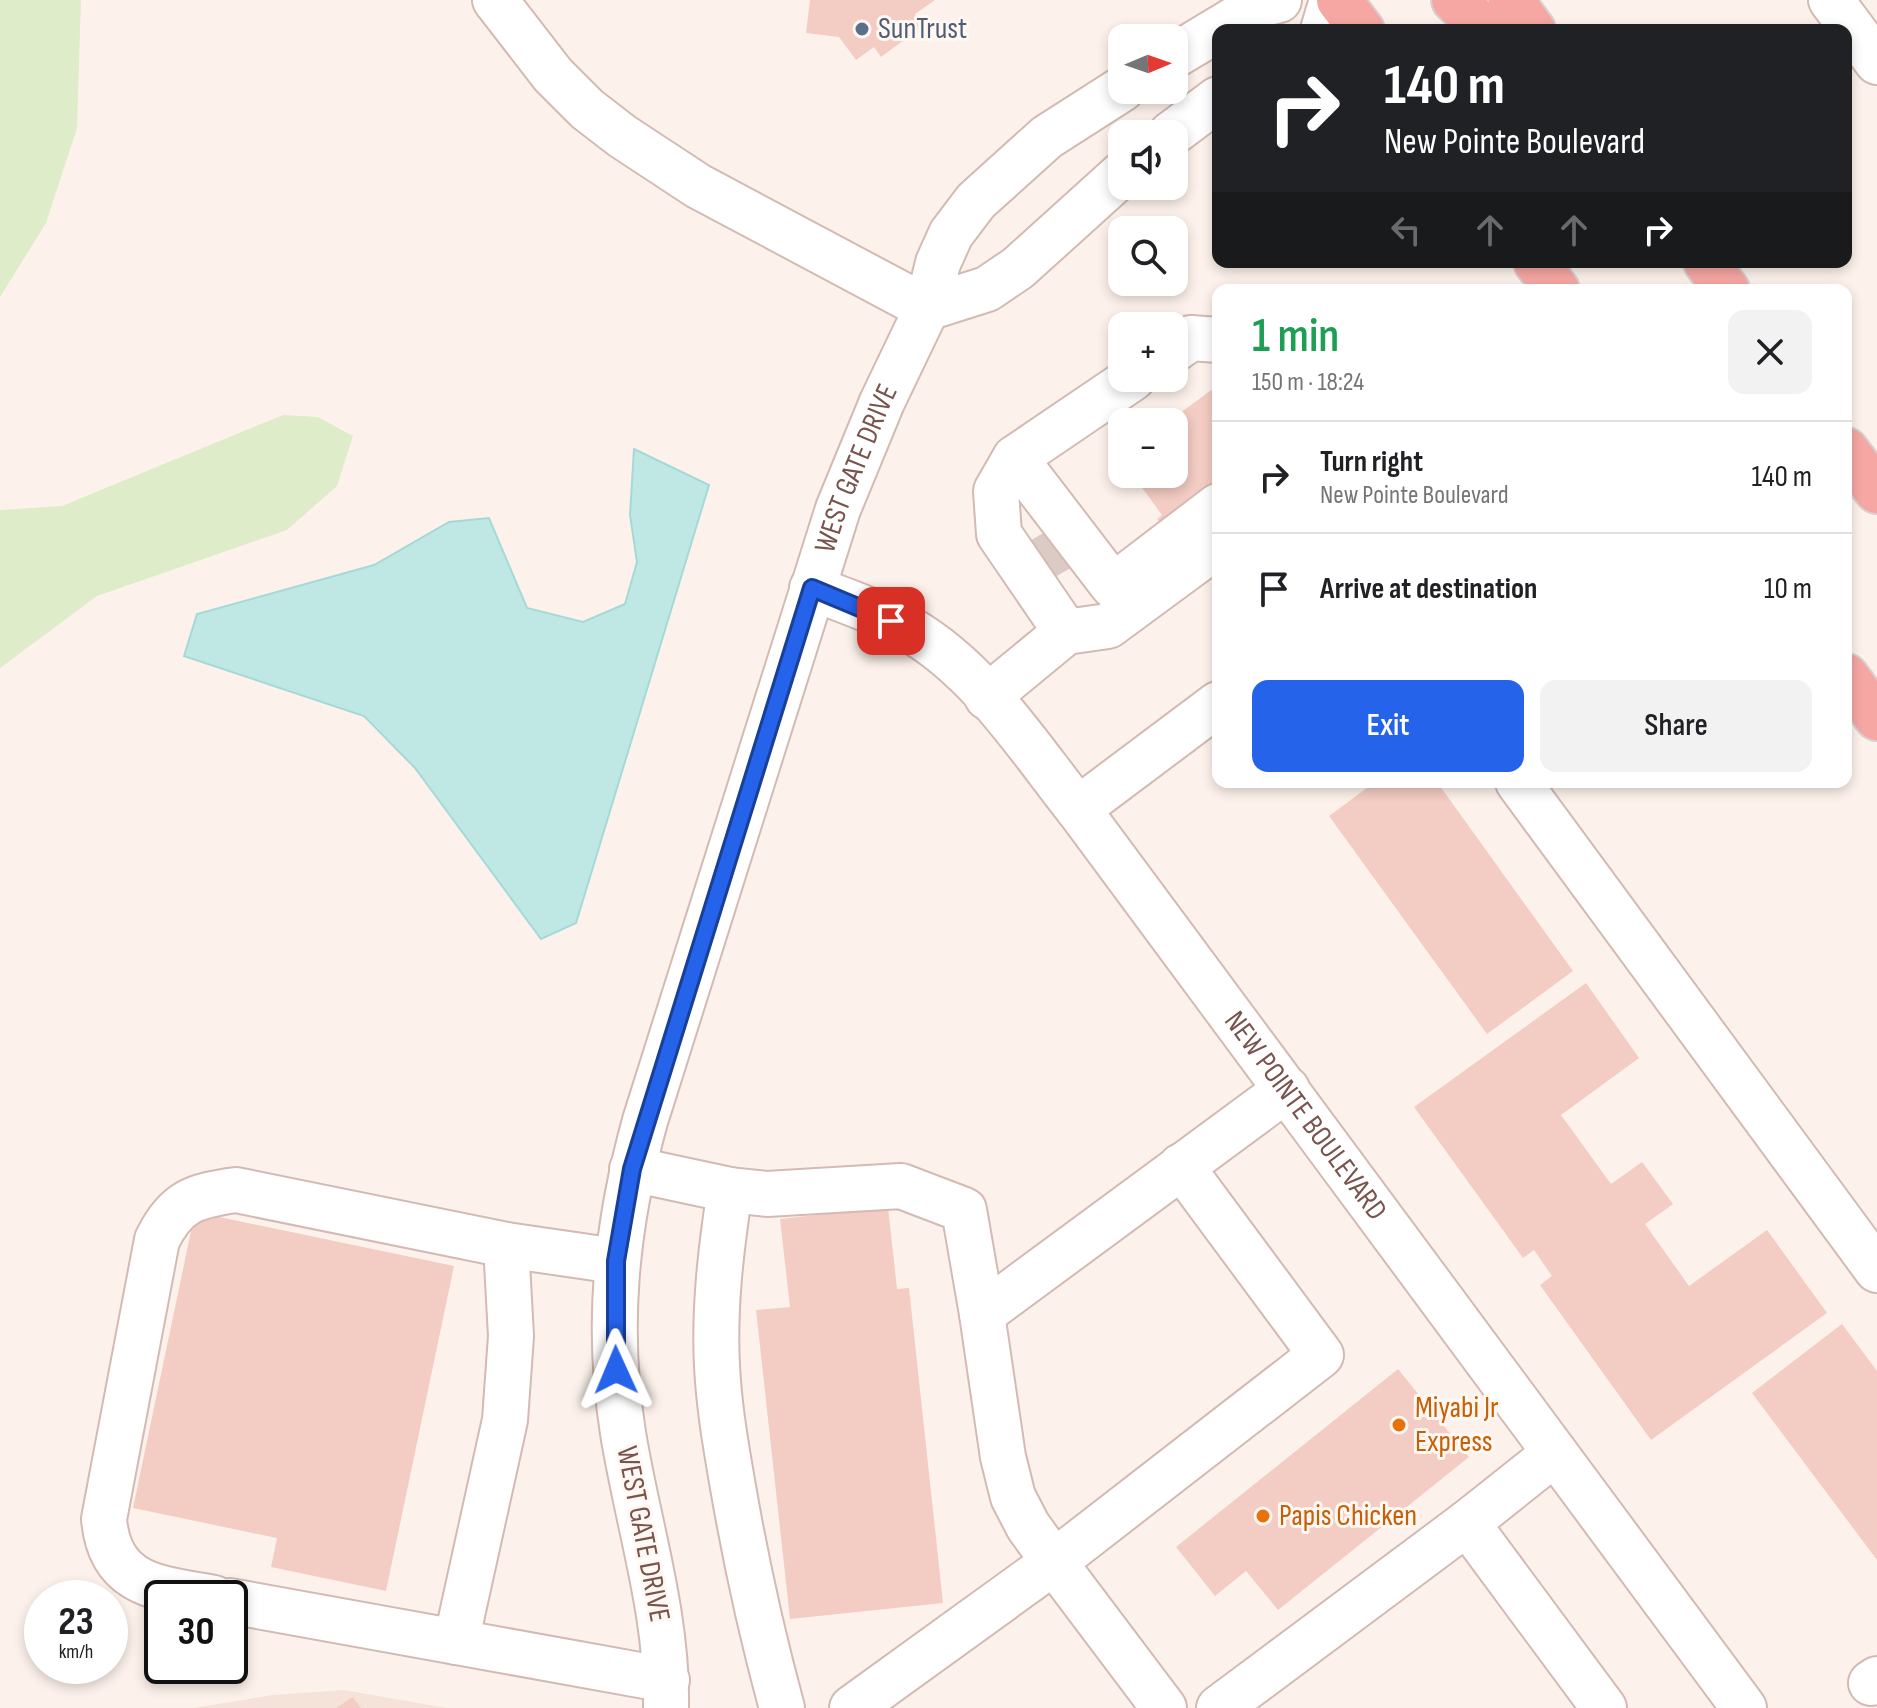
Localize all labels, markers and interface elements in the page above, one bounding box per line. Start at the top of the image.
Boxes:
place label: SunTrust [878,11,967,47]
marker: SunTrust [853,20,871,38]
north arrow [1108,24,1188,104]
map controls [1108,24,1188,488]
text: 140 m [1384,53,1505,120]
icon: right [1252,56,1356,160]
button: sound [1108,120,1188,200]
text: New Pointe Boulevard [1384,121,1645,164]
icon: left [1384,208,1428,252]
icon: ahead [1468,208,1512,252]
icon: ahead [1552,208,1596,252]
icon: right [1636,208,1680,252]
button: search [1108,216,1188,296]
text: 1 min [1252,308,1339,365]
button: close [1728,310,1812,394]
button: + [1108,312,1188,392]
text: 150 m · 18:24 [1252,367,1364,398]
street label: WEST GATE DRIVE [807,378,906,557]
button: − [1108,408,1188,488]
text: Turn right [1320,444,1423,480]
icon: right [1252,455,1296,499]
text: 140 m [1752,459,1812,495]
text: New Pointe Boulevard [1320,480,1508,511]
icon: arrive [1252,567,1296,611]
text: Arrive at destination [1320,571,1537,607]
text: 10 m [1764,571,1812,607]
pin [857,587,925,655]
icon: arrive [869,599,913,643]
button: Exit [1252,680,1524,772]
button: Share [1540,680,1812,772]
street label: NEW POINTE BOULEVARD [1216,1004,1395,1227]
position arrow [574,1328,658,1412]
place label: Miyabi Jr Express [1415,1390,1499,1460]
marker: Miyabi Jr Express [1390,1416,1408,1434]
street label: WEST GATE DRIVE [608,1443,678,1625]
place label: Papis Chicken [1279,1498,1417,1534]
marker: Papis Chicken [1254,1507,1272,1525]
speed limit sign: 30 [144,1580,248,1684]
text: 23 [58,1598,94,1646]
text: km/h [59,1640,93,1664]

